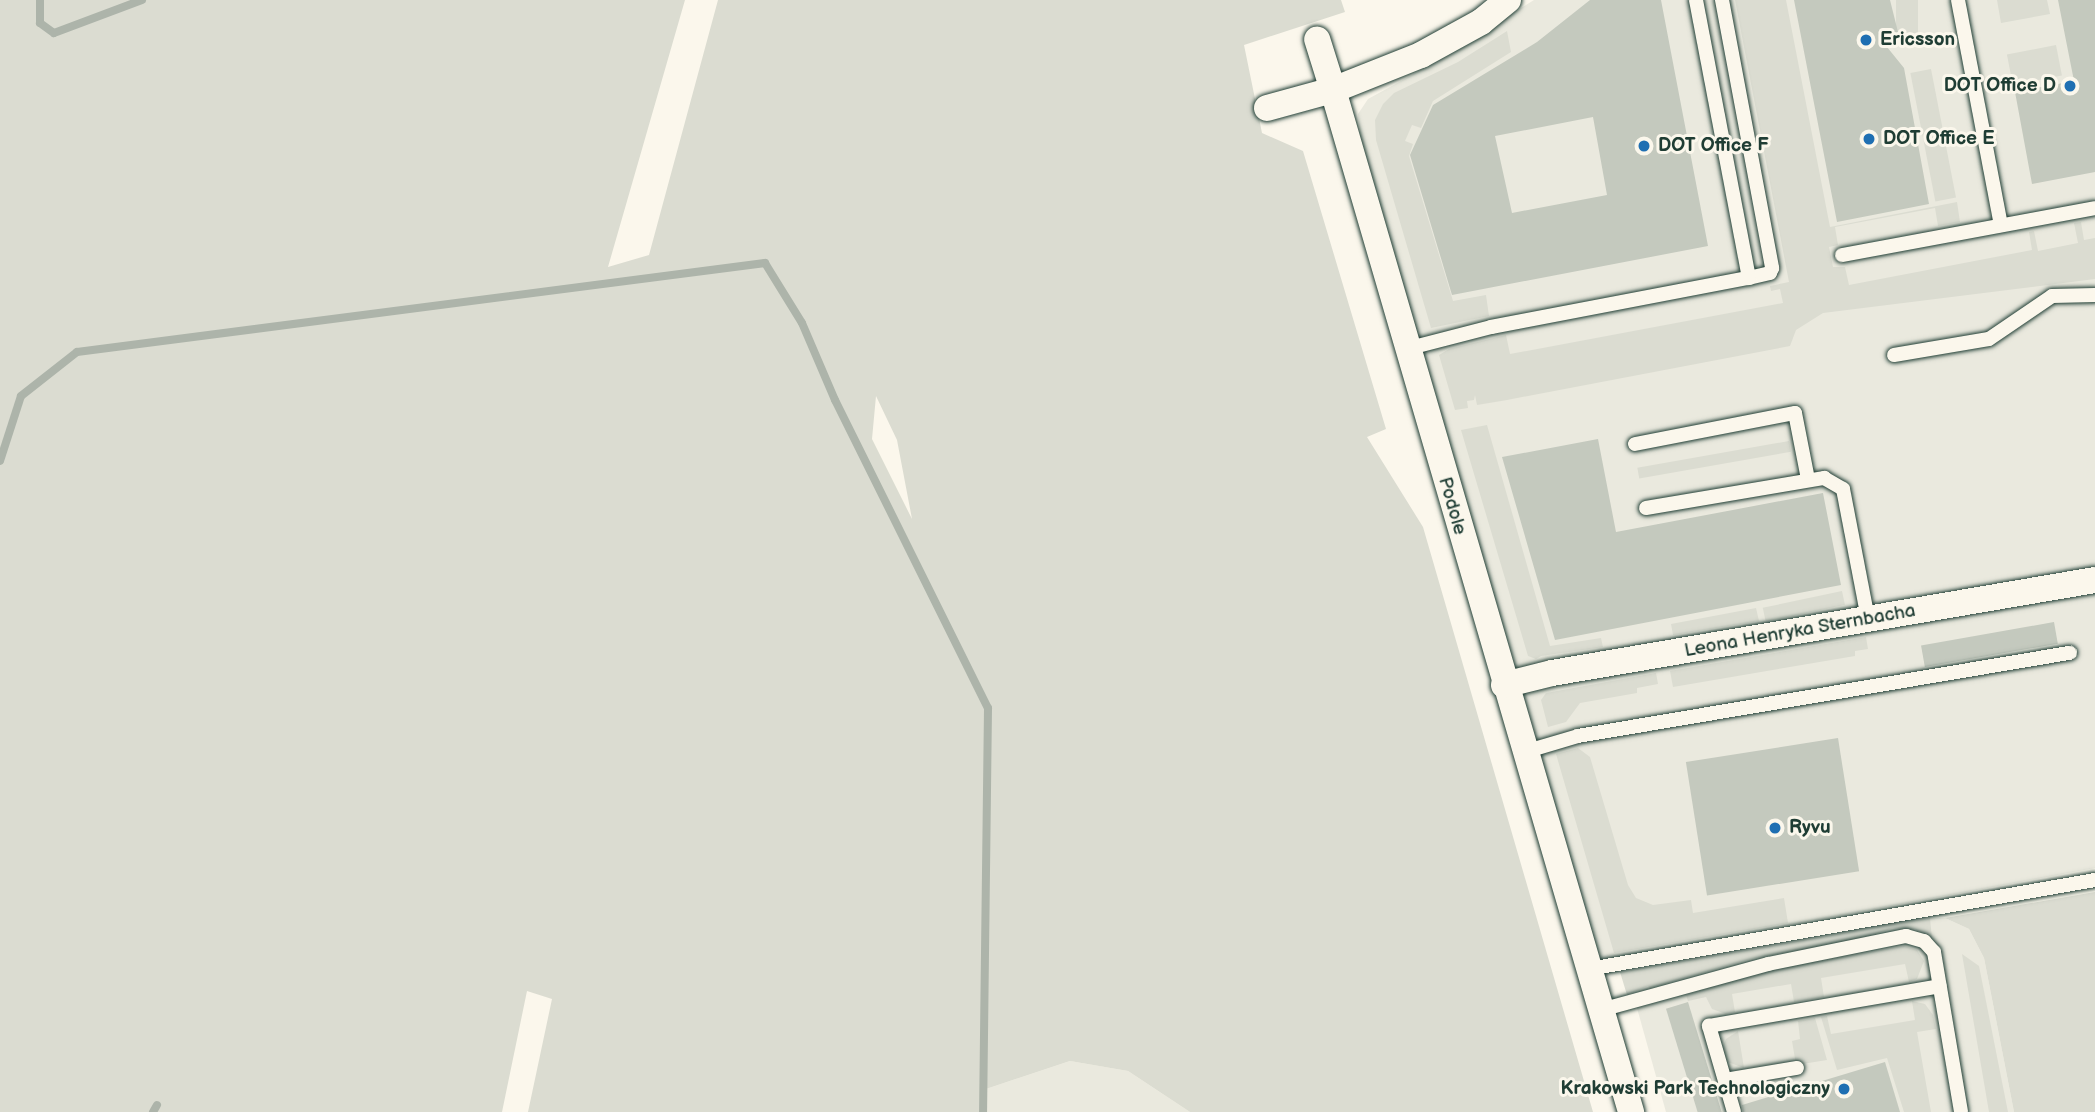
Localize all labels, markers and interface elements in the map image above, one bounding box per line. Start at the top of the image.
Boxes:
place label: Ericsson [1880,29,1955,51]
marker: Ericsson [1858,32,1874,48]
place label: DOT Office D [1944,75,2056,97]
marker: DOT Office D [2062,78,2078,94]
place label: DOT Office E [1883,128,1994,150]
marker: DOT Office E [1861,131,1877,147]
place label: DOT Office F [1658,135,1769,157]
marker: DOT Office F [1636,138,1652,154]
street label: Podole [1433,474,1471,538]
street label: Leona Henryka Sternbacha [1682,599,1918,663]
place label: Ryvu [1789,817,1831,839]
marker: Ryvu [1767,820,1783,836]
place label: Krakowski Park Technologiczny [1561,1078,1830,1100]
marker: Krakowski Park Technologiczny [1836,1081,1852,1097]

